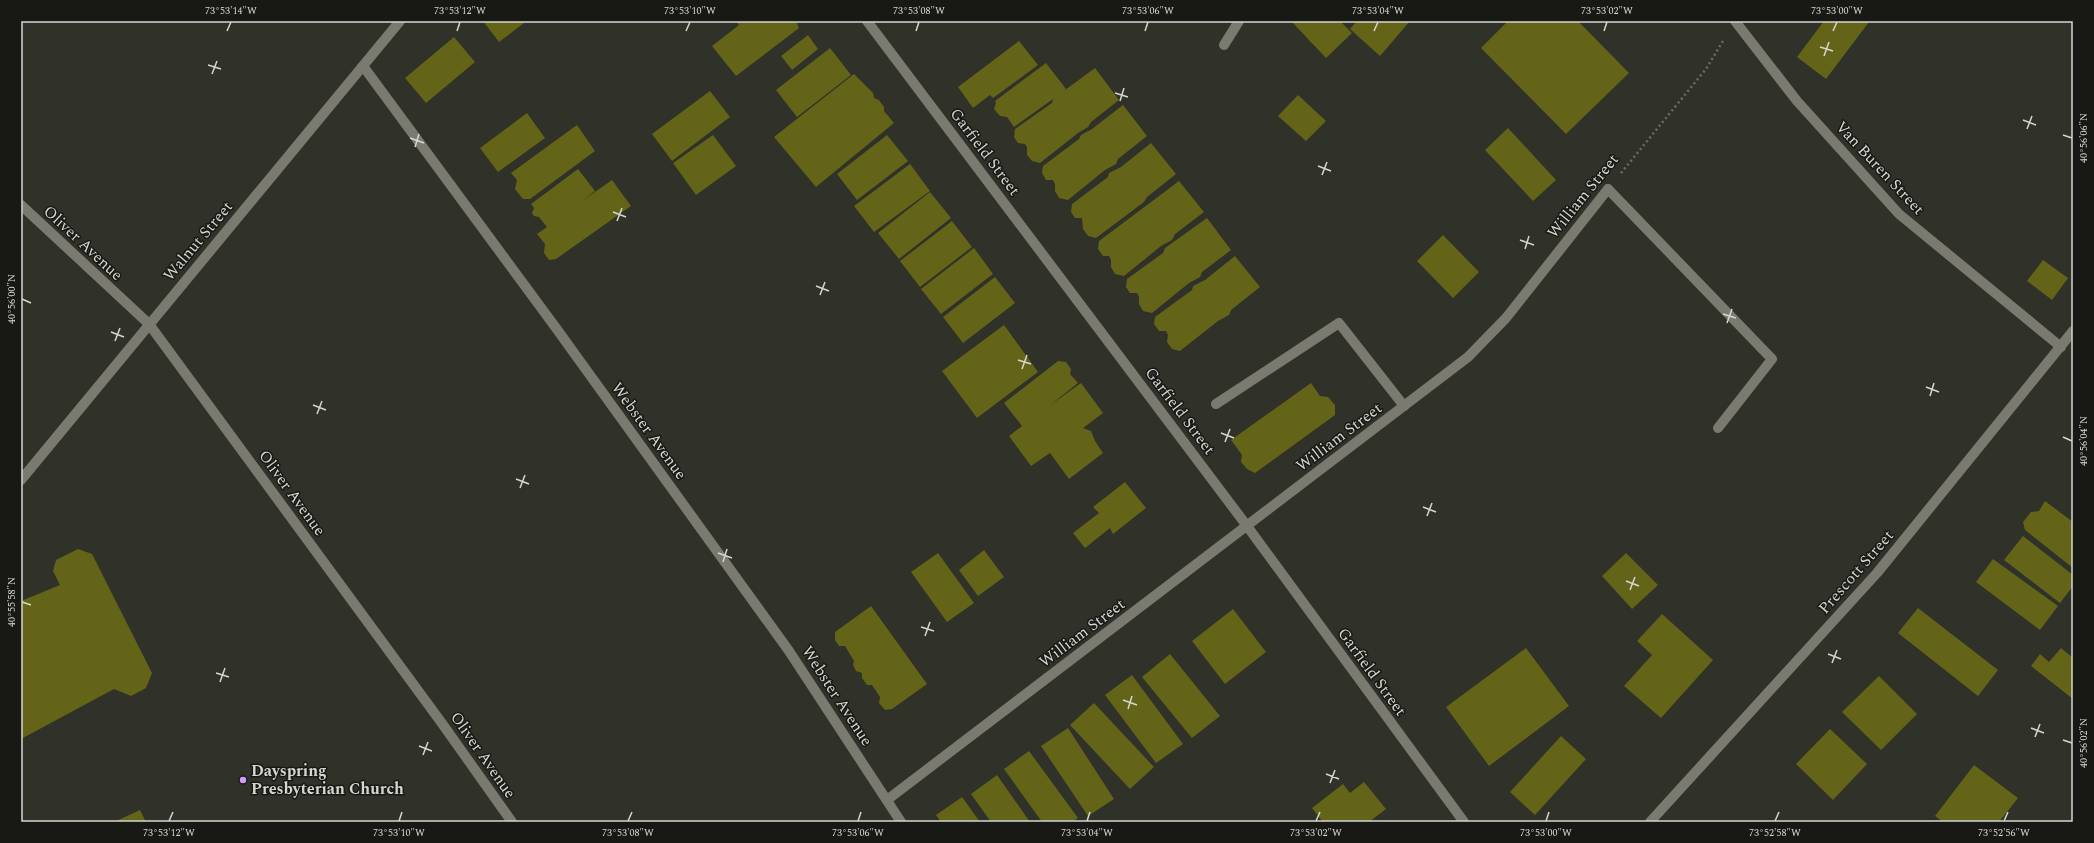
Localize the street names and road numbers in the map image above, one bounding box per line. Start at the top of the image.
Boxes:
street label: Garfield Street [944,103,1026,201]
street label: Van Buren Street [1830,116,1930,221]
street label: William Street [1541,148,1625,243]
street label: Walnut Street [157,196,239,286]
street label: Oliver Avenue [38,200,128,286]
street label: Garfield Street [1139,362,1221,460]
street label: Webster Avenue [605,377,693,485]
street label: William Street [1291,396,1387,477]
street label: Oliver Avenue [253,445,331,541]
street label: Prescott Street [1813,524,1900,619]
street label: William Street [1034,592,1130,673]
street label: Garfield Street [1332,623,1413,722]
street label: Webster Avenue [796,641,878,751]
street label: Oliver Avenue [444,707,522,803]

